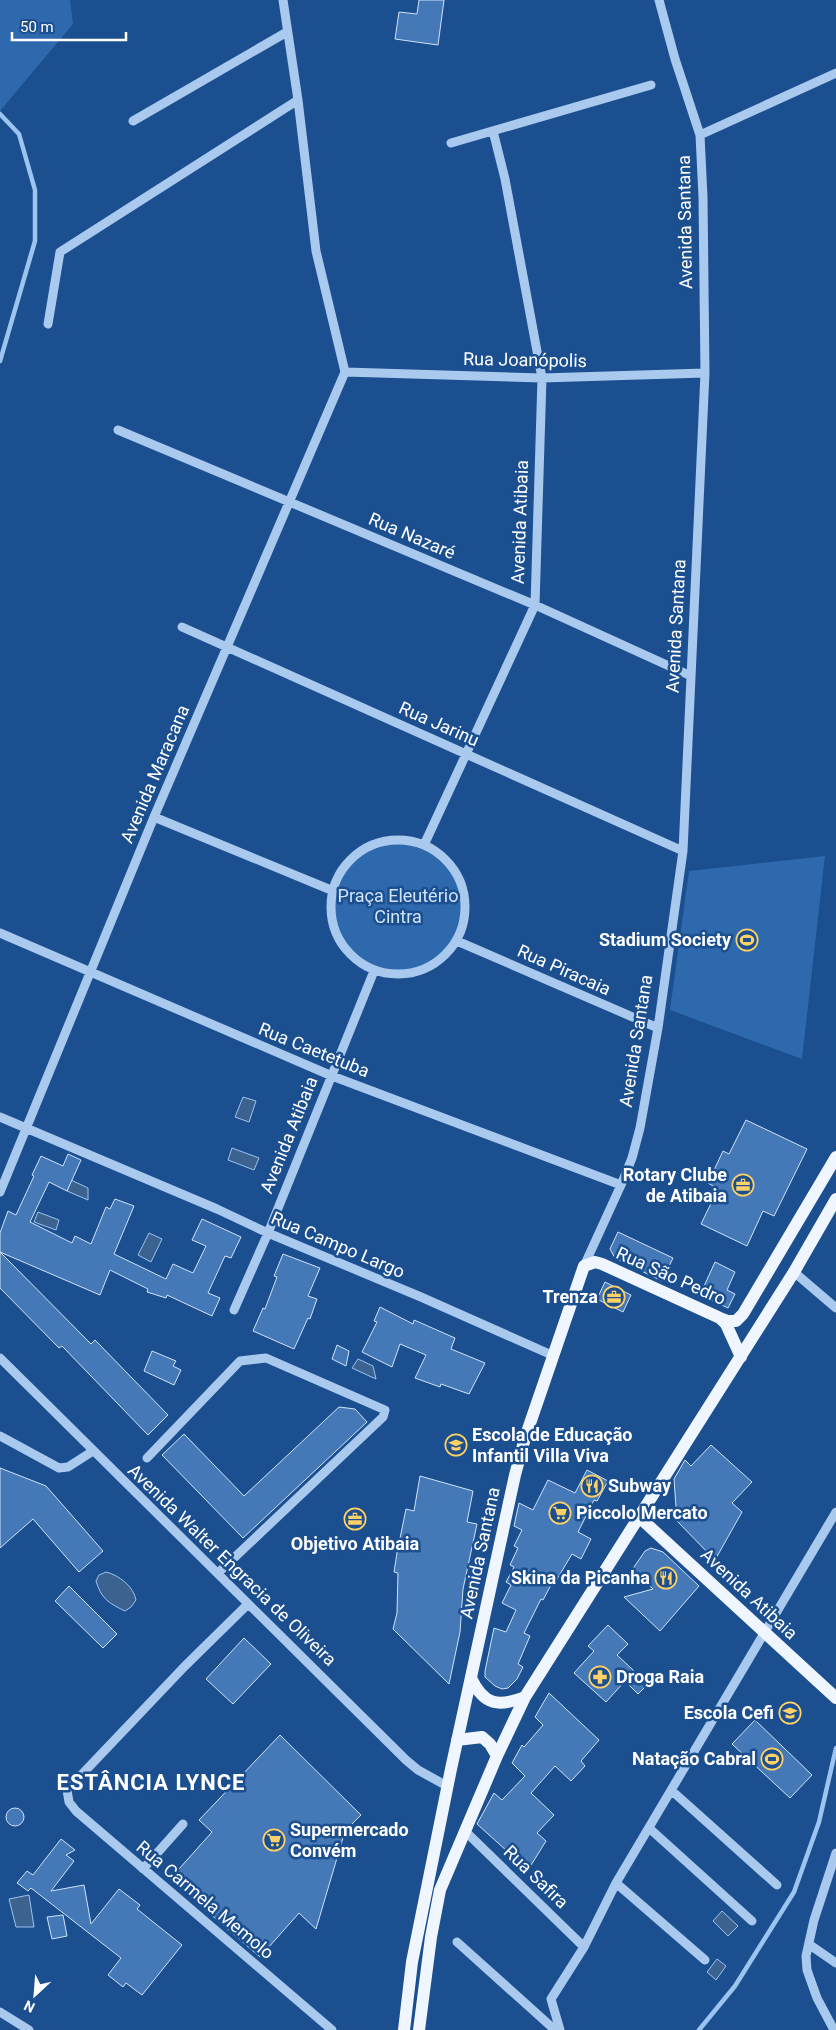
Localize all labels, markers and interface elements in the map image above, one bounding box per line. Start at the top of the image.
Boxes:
scale bar [12,10,126,42]
text: 50 m [20,18,54,36]
street label: Avenida Santana [673,155,696,289]
street label: Rua Joanópolis [463,348,587,371]
street label: Avenida Atibaia [507,460,532,584]
street label: Rua Nazaré [366,508,459,563]
street label: Avenida Santana [662,559,689,693]
street label: Rua Jarinu [396,697,482,750]
street label: Avenida Maracana [116,702,193,846]
park label: Praça Eleutério Cintra [338,885,458,927]
sports icon: Stadium Society [735,928,759,952]
place label: Stadium Society [599,929,732,950]
street label: Rua Piracaia [514,940,614,999]
street label: Avenida Santana [615,973,656,1109]
street label: Rua Caetetuba [256,1018,373,1081]
street label: Avenida Atibaia [256,1073,322,1196]
place label: Rotary Clube de Atibaia [623,1164,727,1206]
office icon: Rotary Clube de Atibaia [731,1173,755,1197]
street label: Rua Campo Largo [268,1207,408,1282]
street label: Rua São Pedro [613,1242,729,1309]
office icon: Trenza [602,1285,626,1309]
place label: Trenza [542,1286,598,1307]
place label: Escola de Educação Infantil Villa Viva [472,1424,632,1466]
school or university icon: Escola de Educação Infantil Villa Viva [444,1433,468,1457]
street label: Avenida Walter Engracia de Oliveira [124,1459,341,1670]
restaurant icon: Subway [580,1474,604,1498]
place label: Subway [608,1475,672,1496]
street label: Avenida Santana [455,1485,504,1621]
supermarket icon: Piccolo Mercato [548,1501,572,1525]
place label: Piccolo Mercato [576,1502,708,1523]
office icon: Objetivo Atibaia [343,1507,367,1531]
place label: Objetivo Atibaia [291,1533,420,1554]
street label: Avenida Atibaia [697,1544,802,1644]
restaurant icon: Skina da Picanha [654,1566,678,1590]
place label: Skina da Picanha [511,1567,650,1588]
pharmacy icon: Droga Raia [588,1665,612,1689]
place label: Droga Raia [616,1666,704,1687]
school or university icon: Escola Cefi [778,1701,802,1725]
place label: Escola Cefi [684,1702,774,1723]
sports icon: Natação Cabral [760,1747,784,1771]
place label: Natação Cabral [632,1748,756,1769]
district label: ESTÂNCIA LYNCE [57,1770,245,1795]
place label: Supermercado Convém [290,1819,409,1861]
supermarket icon: Supermercado Convém [262,1828,286,1852]
street label: Rua Carmela Memolo [132,1836,278,1963]
street label: Rua Safira [500,1841,573,1912]
north arrow [10,1970,60,2020]
text: N [21,1997,37,2016]

